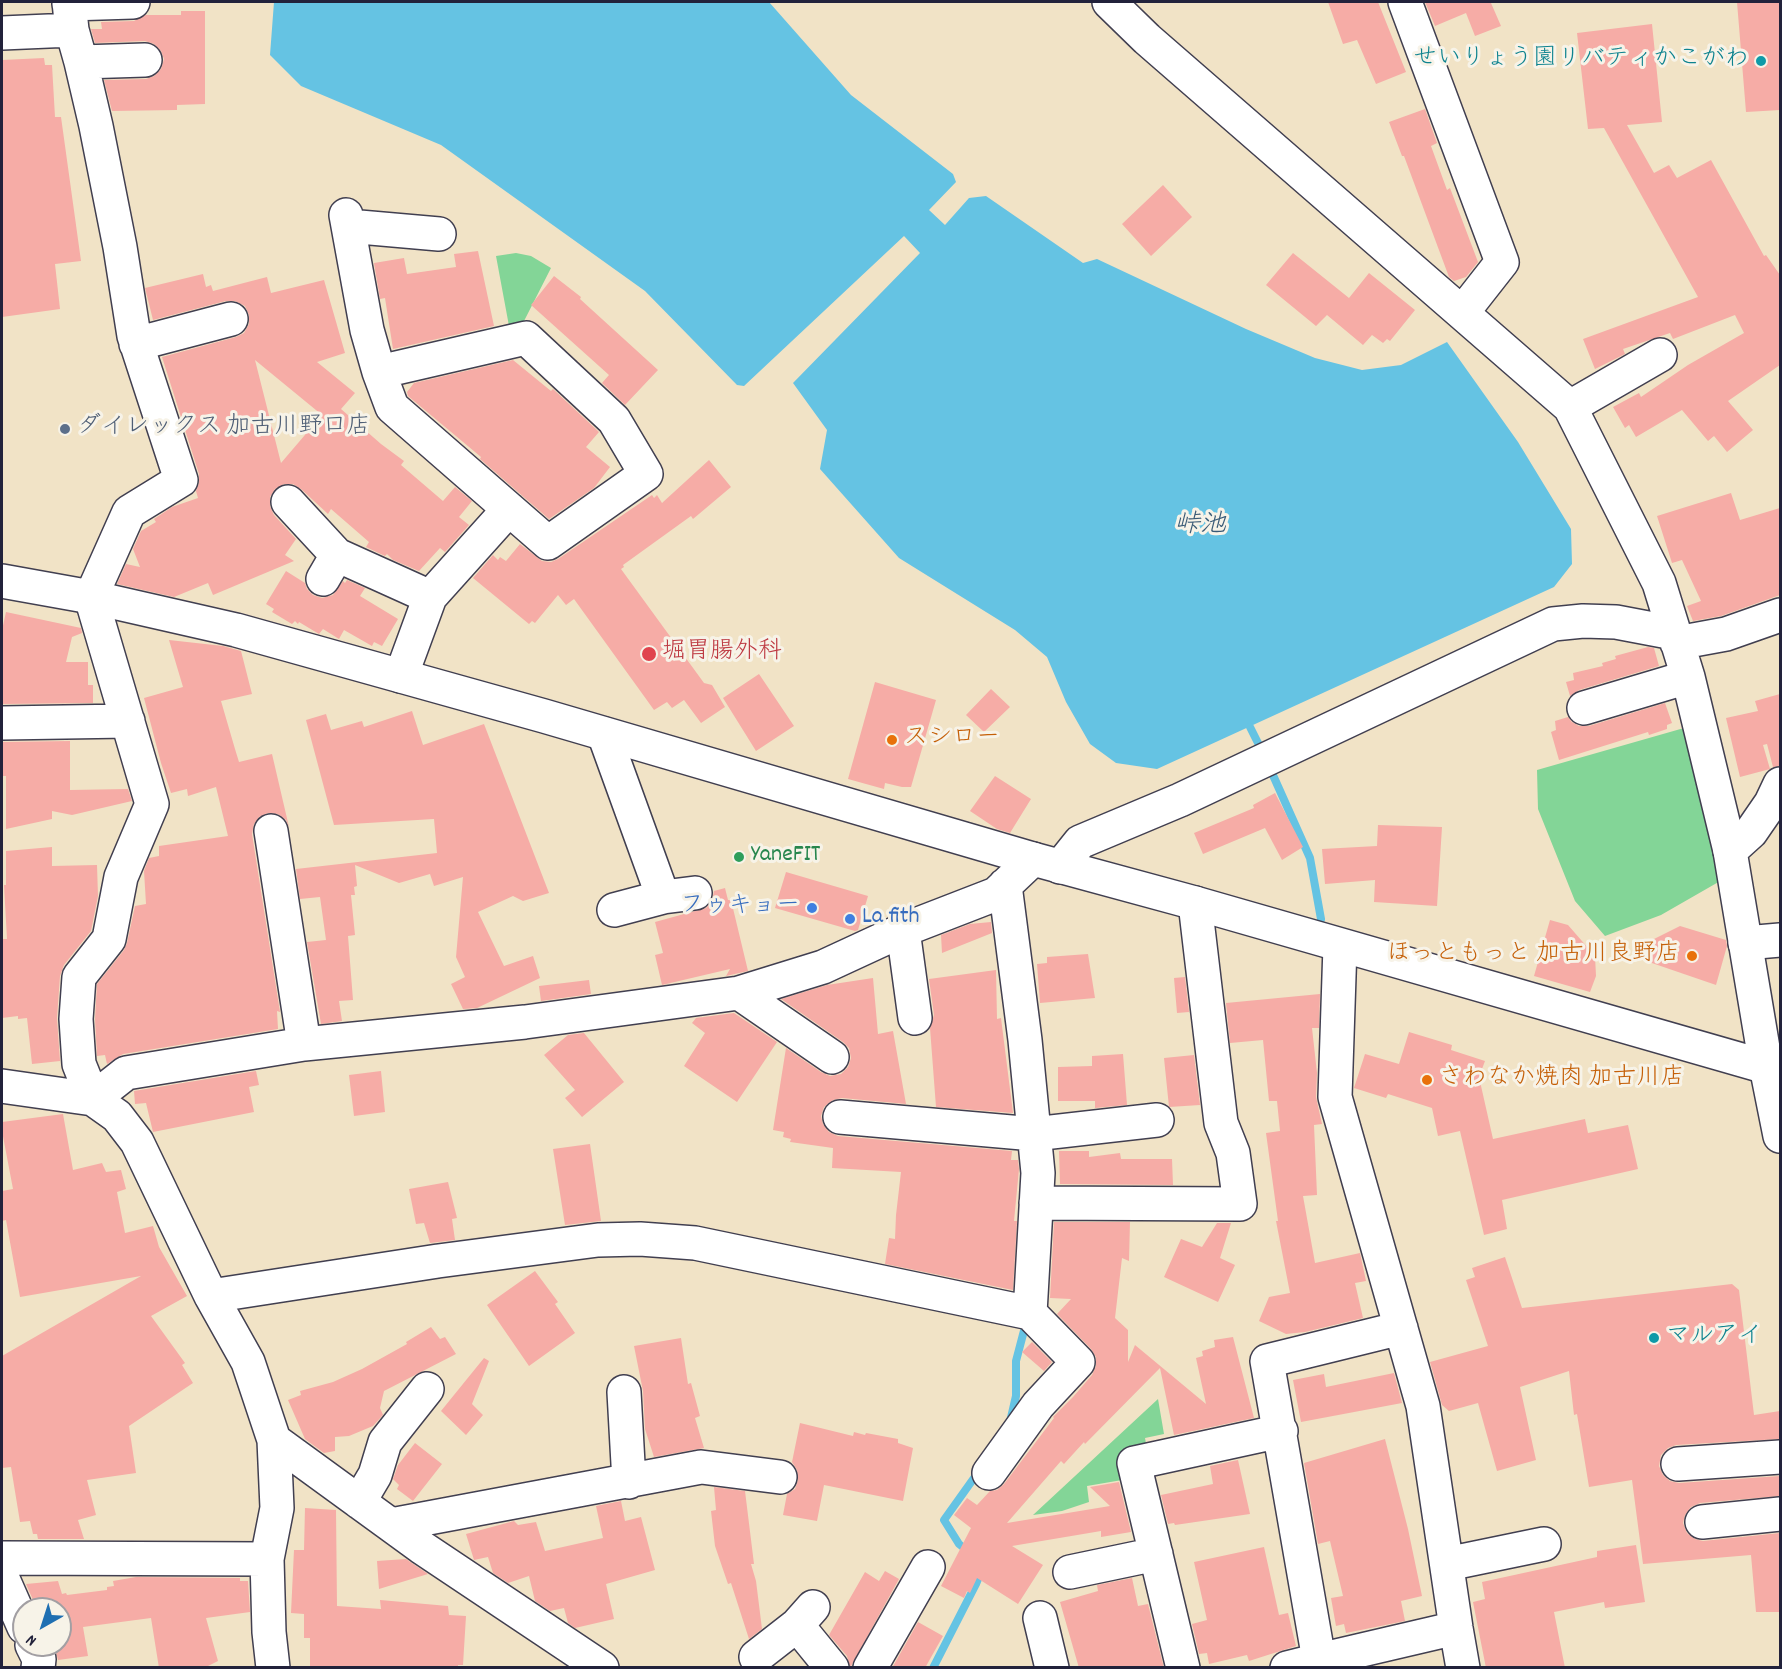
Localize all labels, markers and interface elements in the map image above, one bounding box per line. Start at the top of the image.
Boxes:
place label: せいりょう園リバティかこがわ [1413,47,1749,75]
marker: せいりょう園リバティかこがわ [1754,54,1768,68]
place label: ダイレックス 加古川野口店 [77,415,370,443]
marker: ダイレックス 加古川野口店 [58,422,72,436]
water label: 峠池 [1174,511,1226,543]
place label: 堀胃腸外科 [662,640,782,668]
marker: 堀胃腸外科 [640,645,658,663]
place label: スシロー [904,726,1000,754]
marker: スシロー [885,733,899,747]
place label: YaneFIT [751,843,820,871]
marker: YaneFIT [732,850,746,864]
place label: フゥキョー [680,894,800,922]
marker: フゥキョー [805,901,819,915]
place label: La fith [862,905,920,933]
marker: La fith [843,912,857,926]
place label: ほっともっと 加古川良野店 [1387,942,1680,970]
marker: ほっともっと 加古川良野店 [1685,949,1699,963]
place label: さわなか焼肉 加古川店 [1439,1066,1684,1094]
marker: さわなか焼肉 加古川店 [1420,1073,1434,1087]
place label: マルアイ [1666,1324,1762,1352]
marker: マルアイ [1647,1331,1661,1345]
north arrow [12,1597,72,1657]
text: N [21,1628,42,1651]

